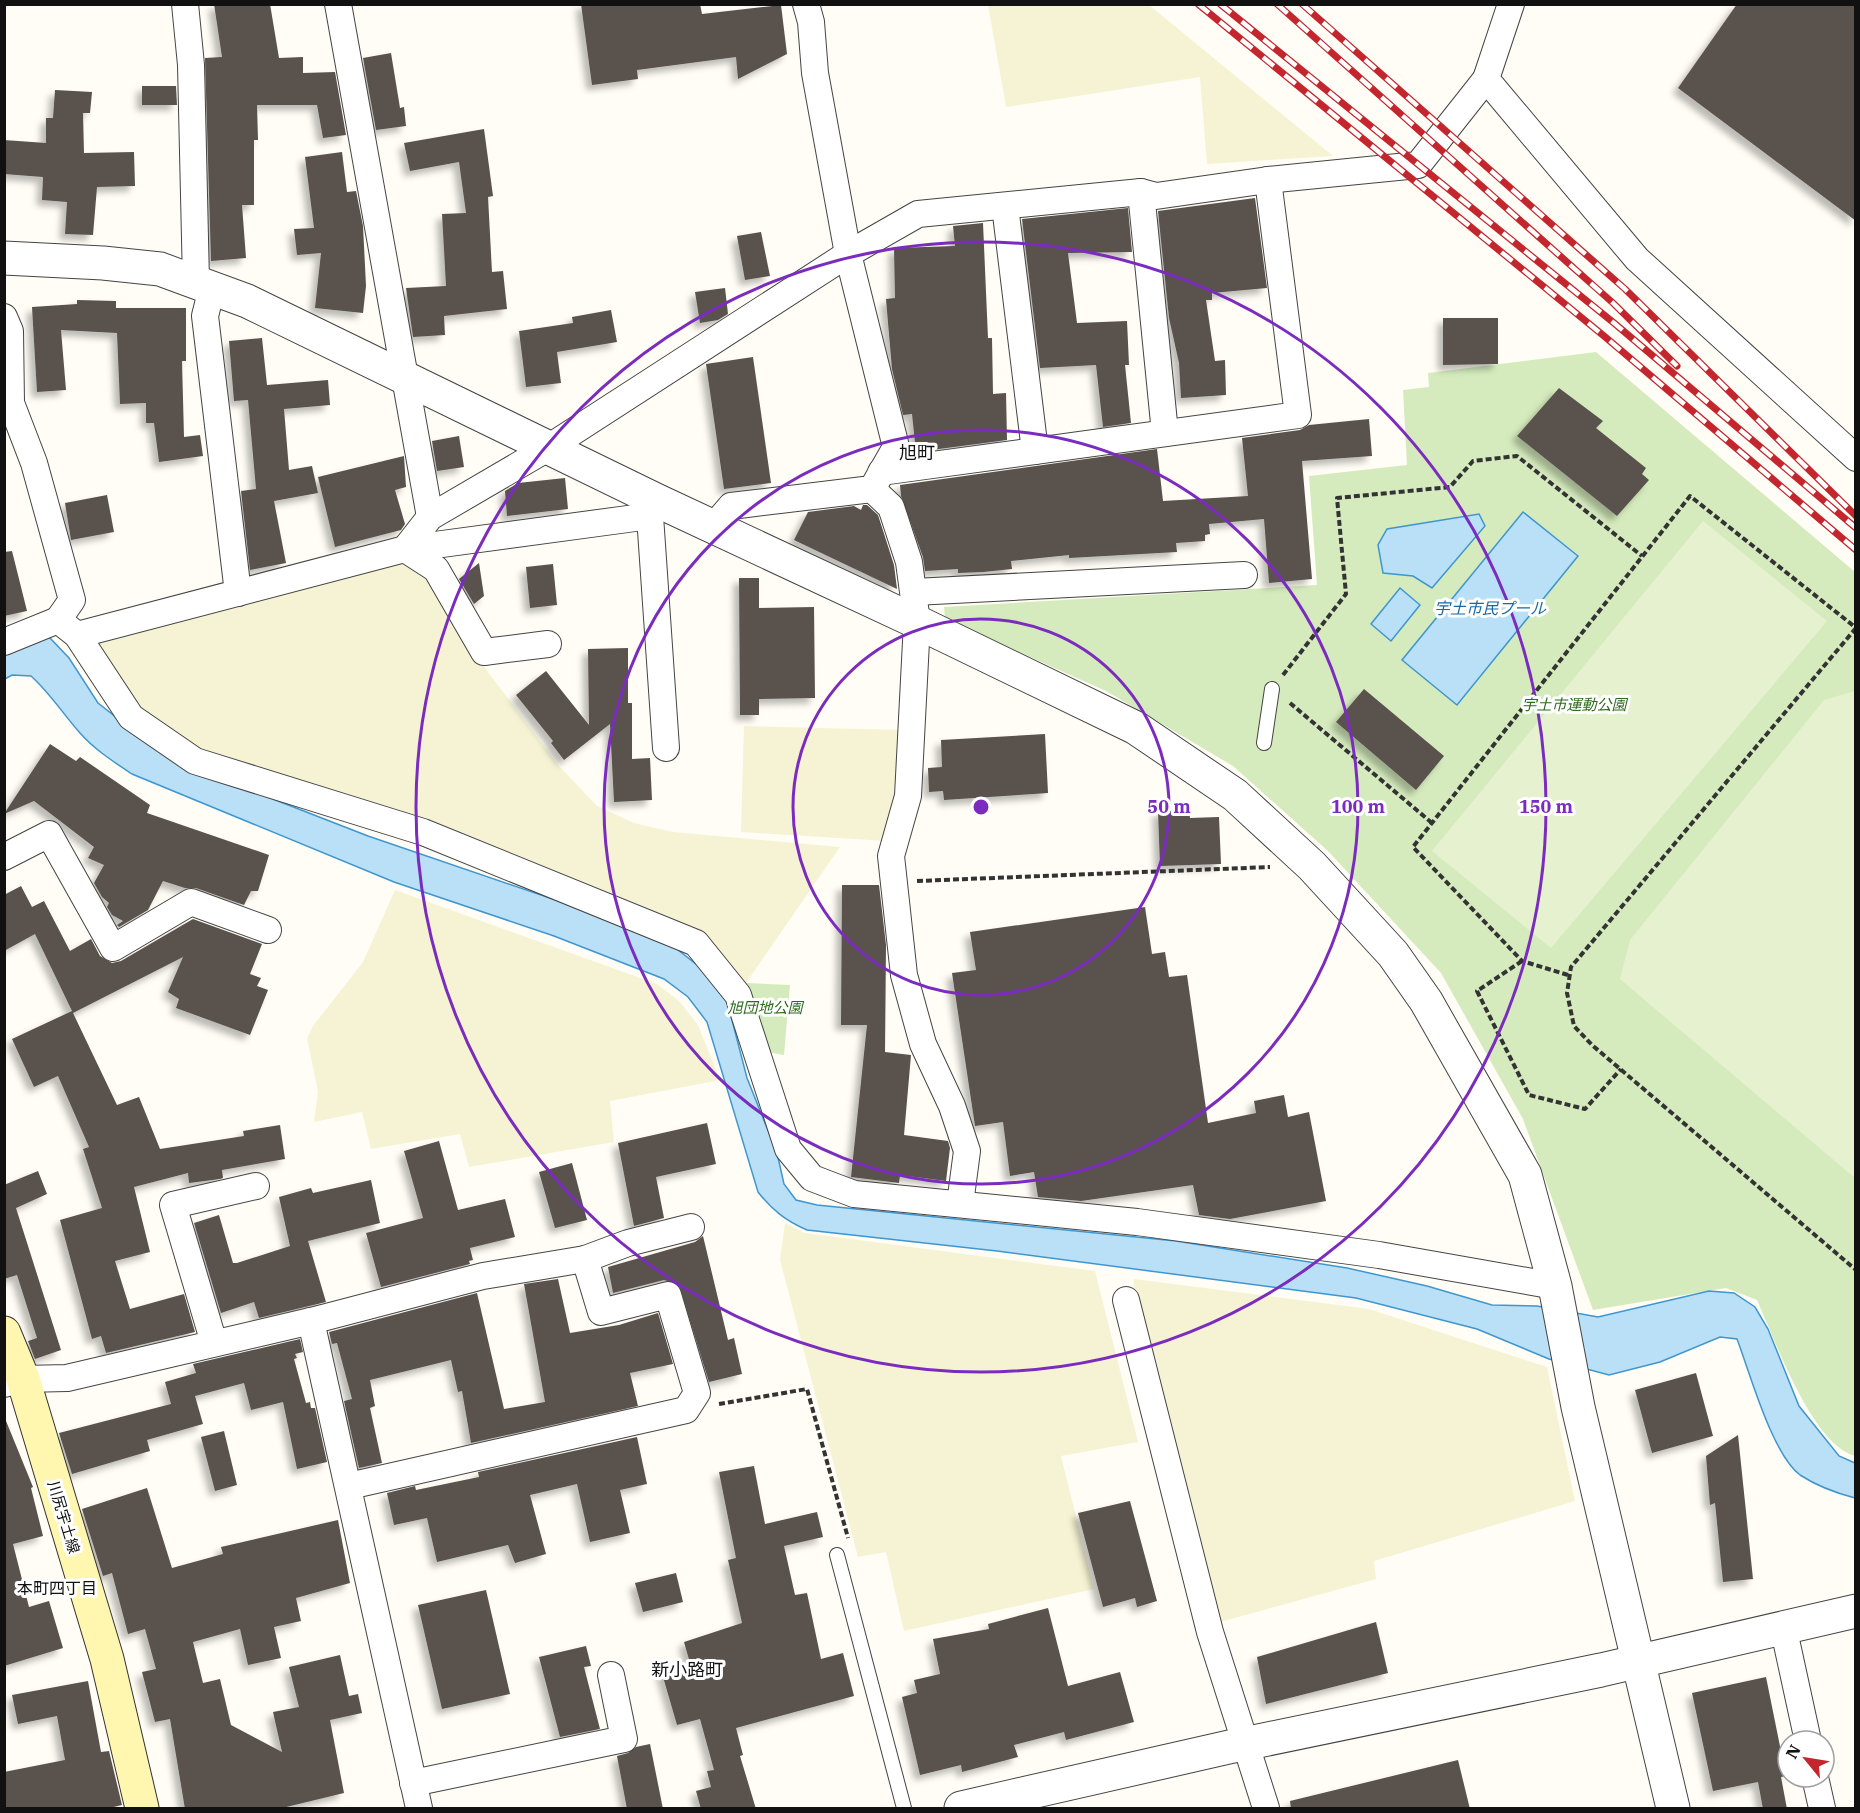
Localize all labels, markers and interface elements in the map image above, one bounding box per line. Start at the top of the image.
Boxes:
district label: 旭町 [899,441,935,464]
water label: 宇土市民プール [1434,598,1547,618]
park label: 宇土市運動公園 [1521,695,1628,714]
text: 50 m [1147,795,1191,818]
text: 100 m [1331,795,1386,818]
text: 150 m [1519,795,1574,818]
centre of rings [971,797,991,817]
park label: 旭団地公園 [727,998,804,1017]
street label: 川尻宇土線 [44,1478,84,1556]
district label: 本町四丁目 [17,1578,97,1598]
district label: 新小路町 [651,1658,723,1681]
north arrow [1776,1729,1836,1789]
text: N [1781,1741,1805,1762]

